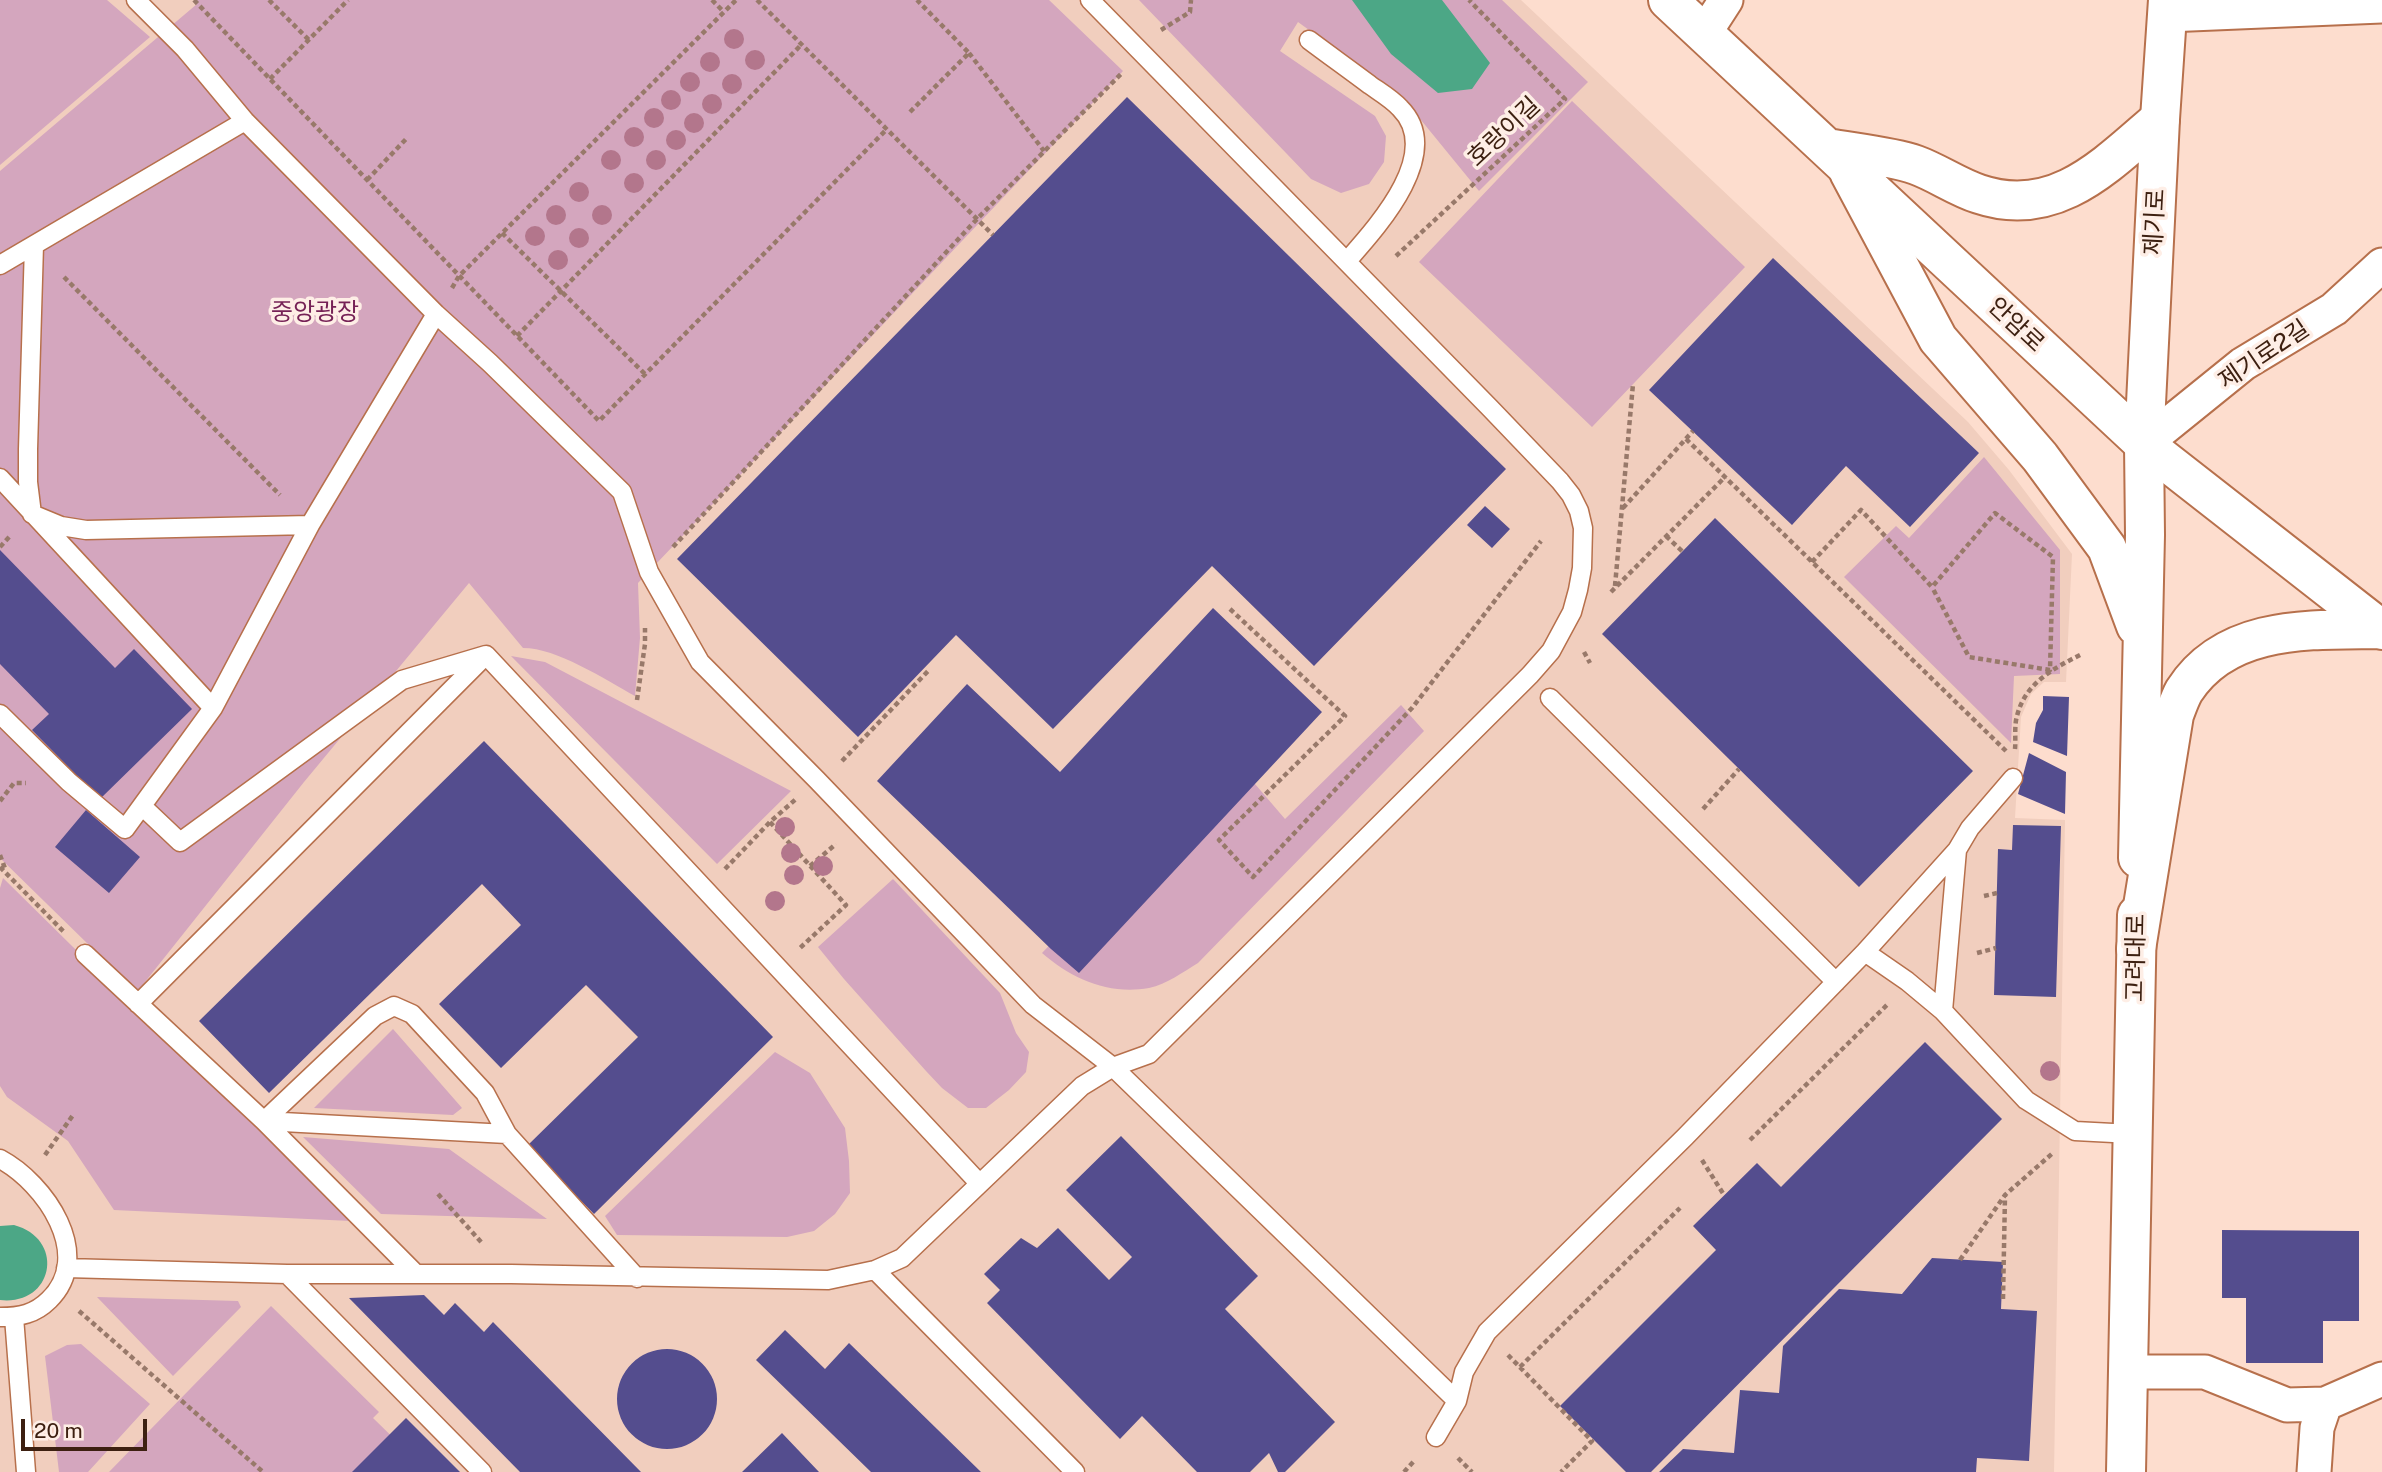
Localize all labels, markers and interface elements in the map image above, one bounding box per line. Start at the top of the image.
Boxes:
street label: 호랑이길 [1462,91,1546,173]
street label: 제기로 [2139,188,2171,256]
street label: 안암로 [1982,292,2050,358]
park label: 중앙광장 [271,299,359,327]
street label: 제기로2길 [2213,314,2315,396]
street label: 고려대로 [2121,914,2151,1002]
scale bar [24,1406,150,1450]
text: 20 m [34,1418,83,1443]

